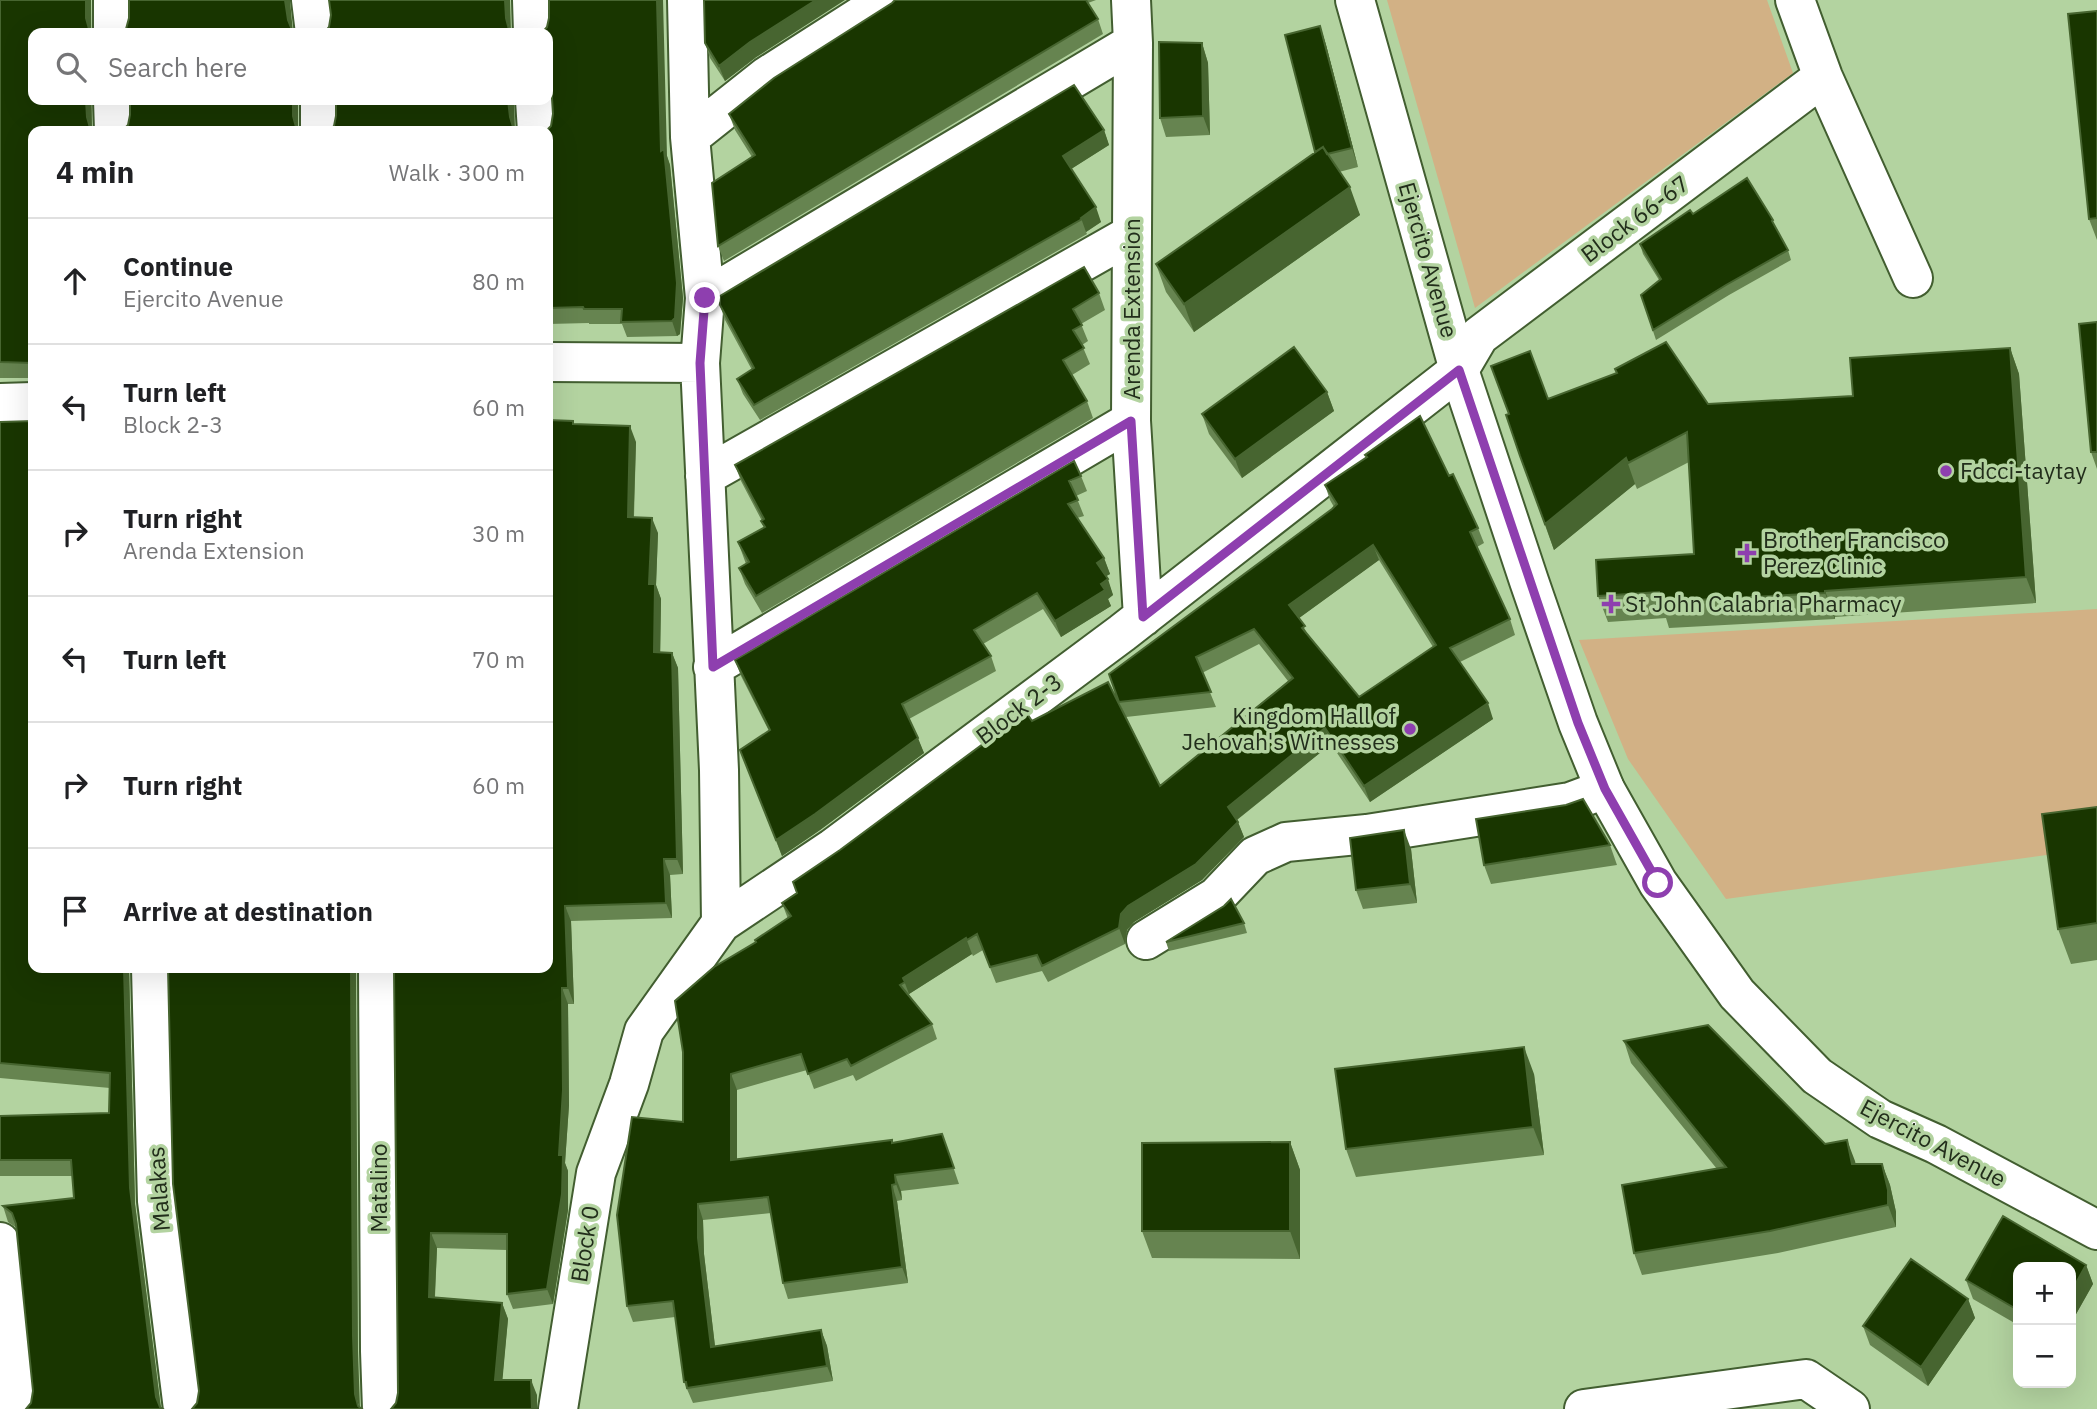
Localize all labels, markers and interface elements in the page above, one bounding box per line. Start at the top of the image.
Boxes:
search box [28,28,553,105]
icon: search [52,48,90,86]
text: Search here [108,50,247,84]
text: 4 min [56,152,134,191]
text: Walk · 300 m [389,157,525,187]
street label: Block 66-67 [1574,168,1694,269]
street label: Ejercito Avenue [1392,178,1466,341]
street label: Arenda Extension [1116,218,1146,400]
text: Continue [123,249,233,283]
icon: ahead [56,262,94,300]
text: 80 m [472,266,525,296]
route end [689,282,720,313]
text: Ejercito Avenue [123,283,284,313]
text: Turn left [123,375,226,409]
icon: left [56,388,94,426]
text: 60 m [472,392,525,422]
text: Block 2-3 [123,409,223,439]
place label: Fdcci-taytay [1960,455,2088,485]
marker: Fdcci-taytay [1938,463,1954,479]
text: Turn right [123,501,242,535]
icon: right [56,514,94,552]
text: 30 m [472,518,525,548]
place label: Brother Francisco Perez Clinic [1763,524,1946,580]
text: Arenda Extension [123,535,304,565]
marker: Brother Francisco Perez Clinic [1737,543,1757,563]
place label: St John Calabria Pharmacy [1625,588,1902,618]
marker: St John Calabria Pharmacy [1603,596,1619,612]
icon: left [56,640,94,678]
text: Turn left [123,642,226,676]
text: 70 m [472,644,525,674]
street label: Block 2-3 [969,666,1067,750]
place label: Kingdom Hall of Jehovah's Witnesses [1181,700,1396,756]
marker: Kingdom Hall of Jehovah's Witnesses [1402,721,1418,737]
icon: right [56,766,94,804]
text: Turn right [123,768,242,802]
text: 60 m [472,770,525,800]
route start [1642,867,1673,898]
icon: arrive [56,892,94,930]
text: Arrive at destination [123,894,373,928]
street label: Ejercito Avenue [1856,1091,2011,1193]
street label: Matalino [363,1143,393,1233]
street label: Malakas [140,1146,176,1233]
street label: Block 0 [563,1203,605,1284]
map controls [2013,1262,2076,1388]
button: + [2013,1262,2076,1325]
button: − [2013,1325,2076,1388]

